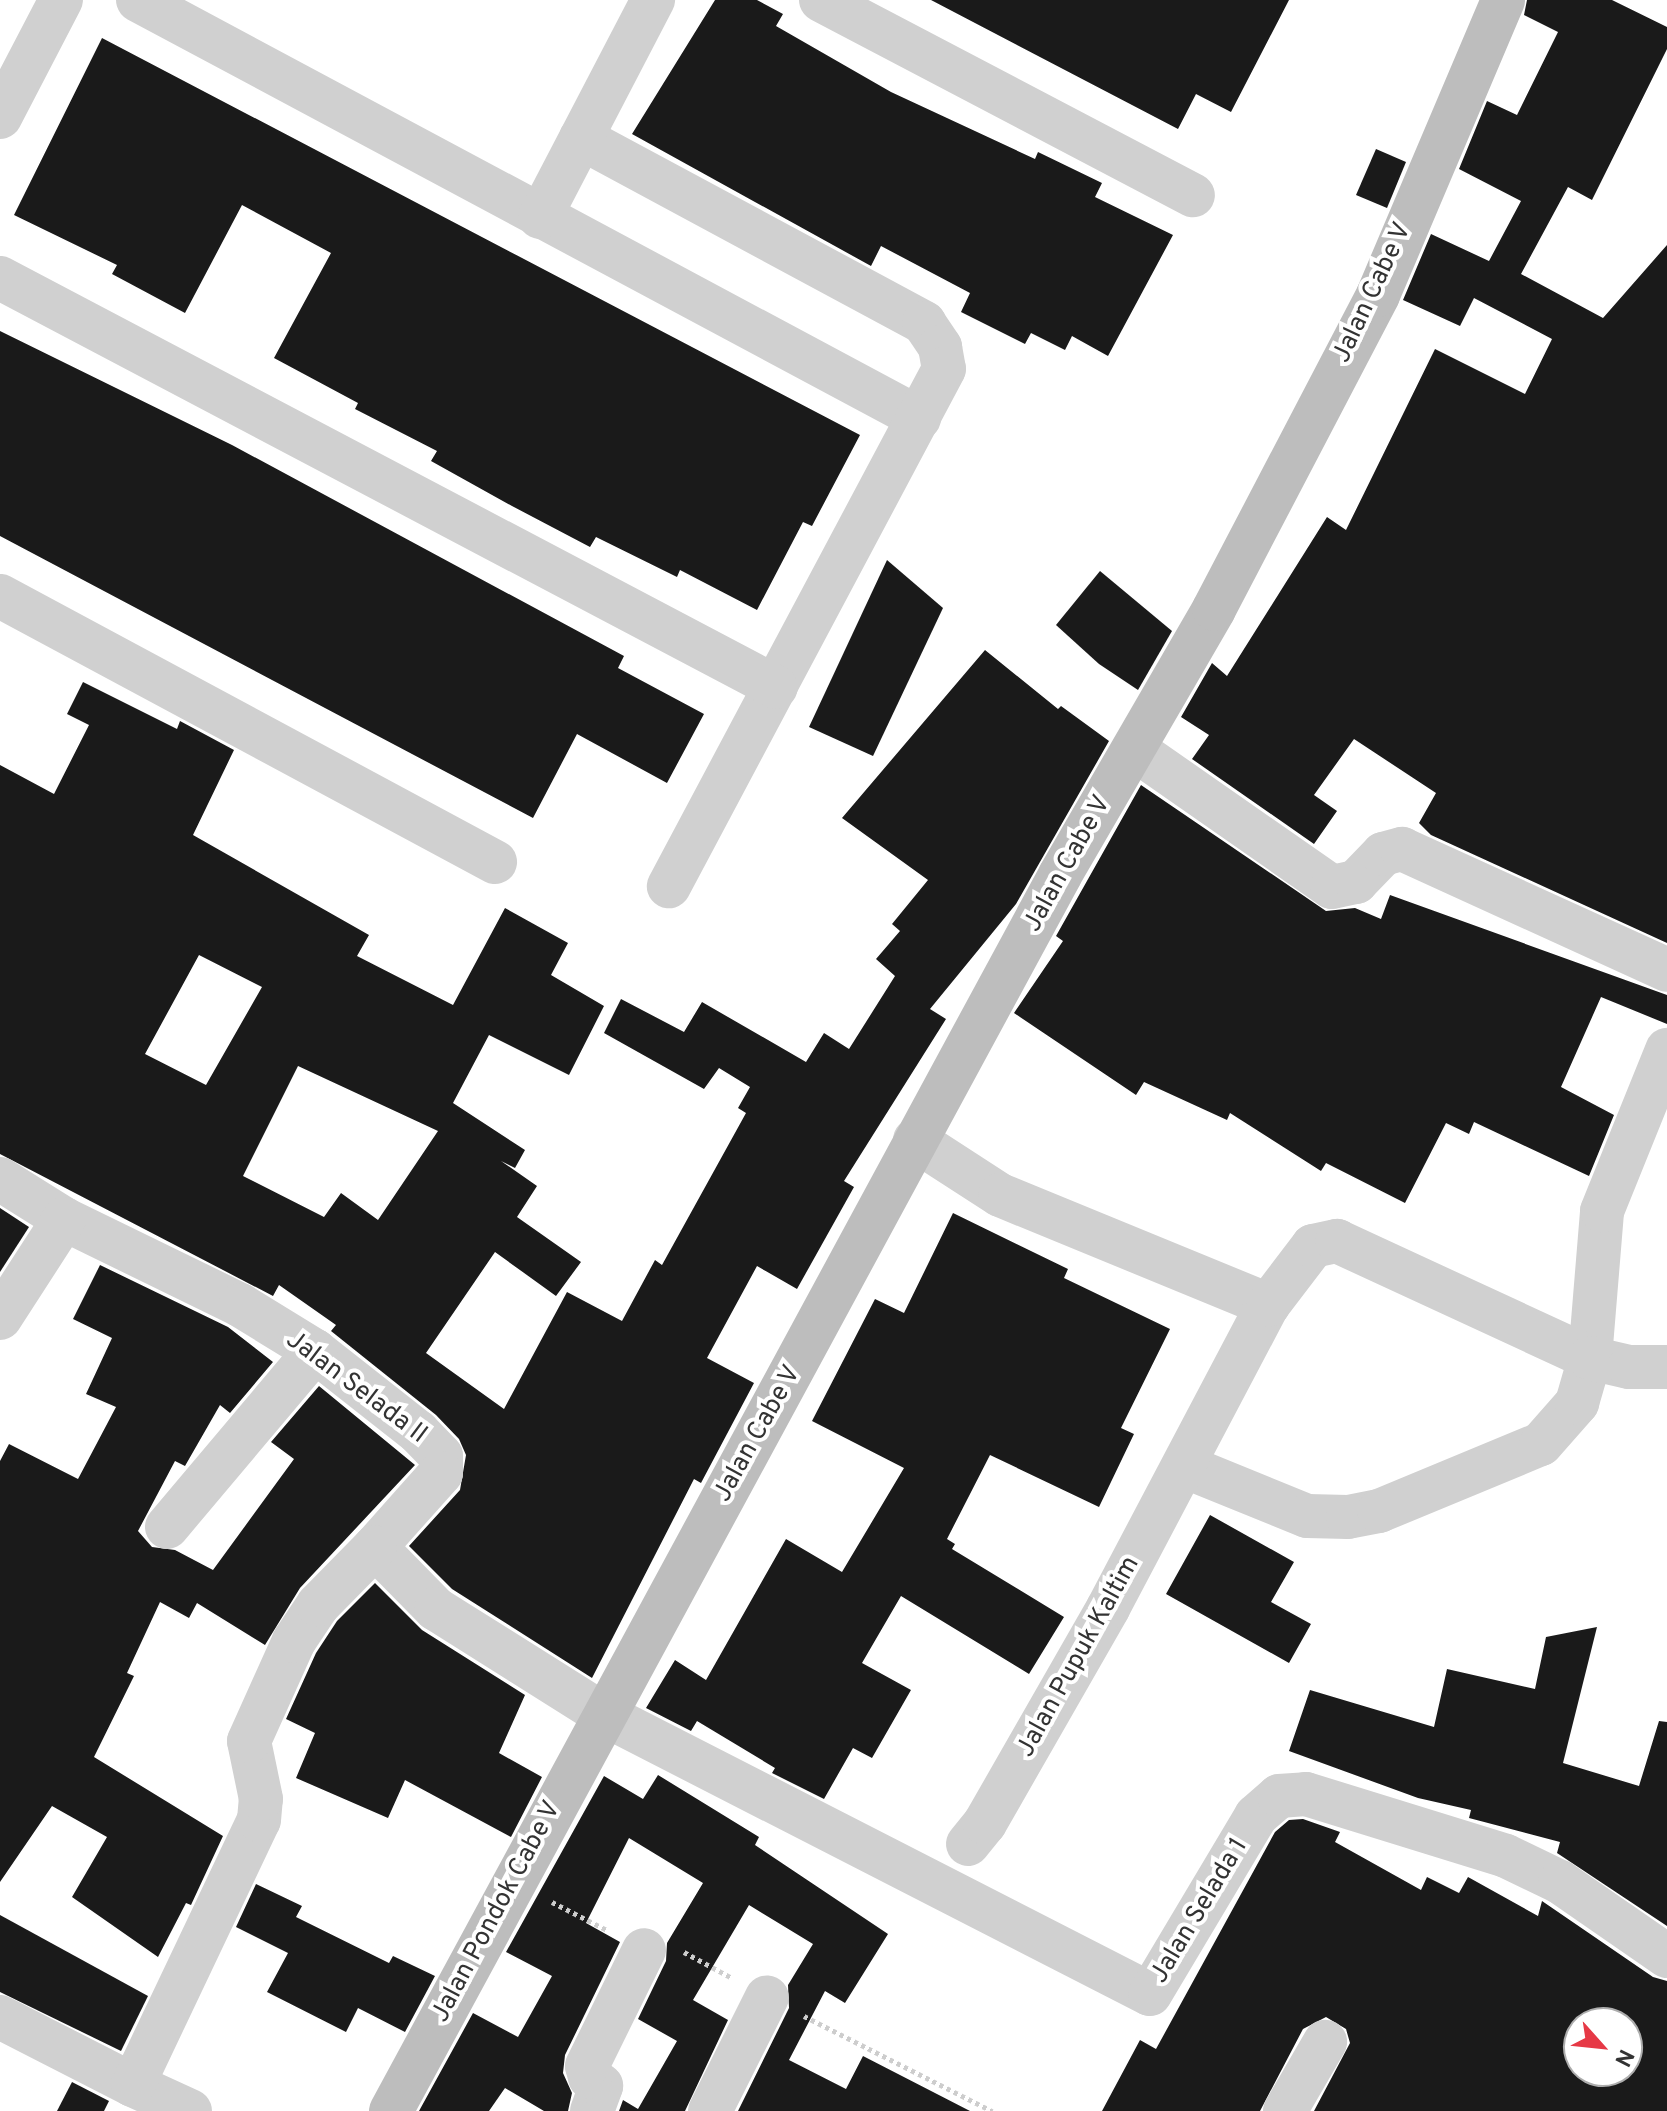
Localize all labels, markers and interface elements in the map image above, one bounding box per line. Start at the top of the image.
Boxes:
street label: Jalan Cabe V [1327,218,1419,368]
street label: Jalan Cabe V [1018,790,1118,938]
street label: Jalan Selada II [279,1325,433,1451]
street label: Jalan Cabe V [708,1360,808,1508]
street label: Jalan Pupuk Kaltim [1011,1551,1147,1763]
street label: Jalan Pondok Cabe V [425,1796,569,2028]
street label: Jalan Selada 1 [1145,1833,1255,1989]
north arrow [1563,2007,1643,2087]
text: N [1607,2044,1639,2070]

